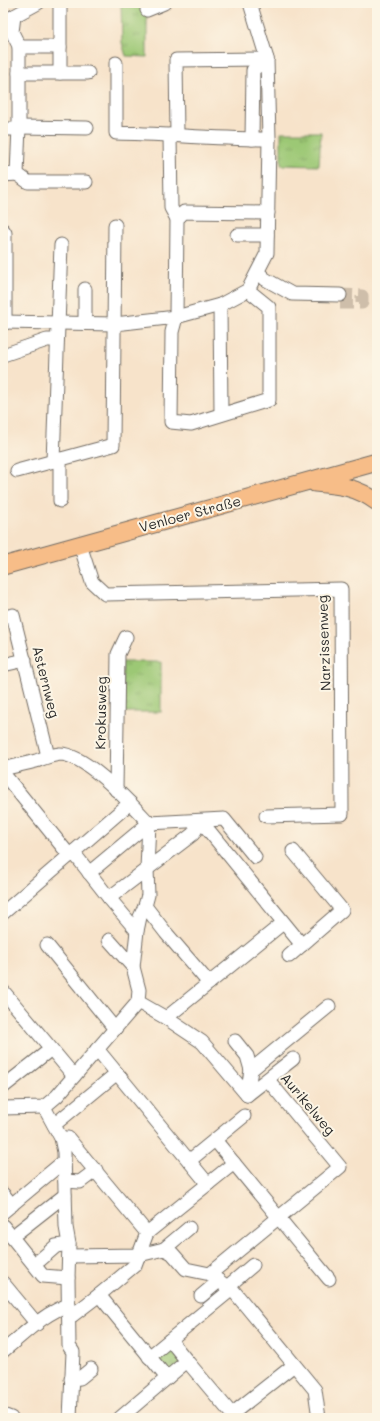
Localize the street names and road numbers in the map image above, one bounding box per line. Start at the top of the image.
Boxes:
street label: Venloer Straße [137,491,243,536]
street label: Narzissenweg [312,595,335,691]
street label: Asternweg [28,644,65,720]
street label: Krokusweg [90,676,111,750]
street label: Aurikelweg [277,1068,340,1139]

